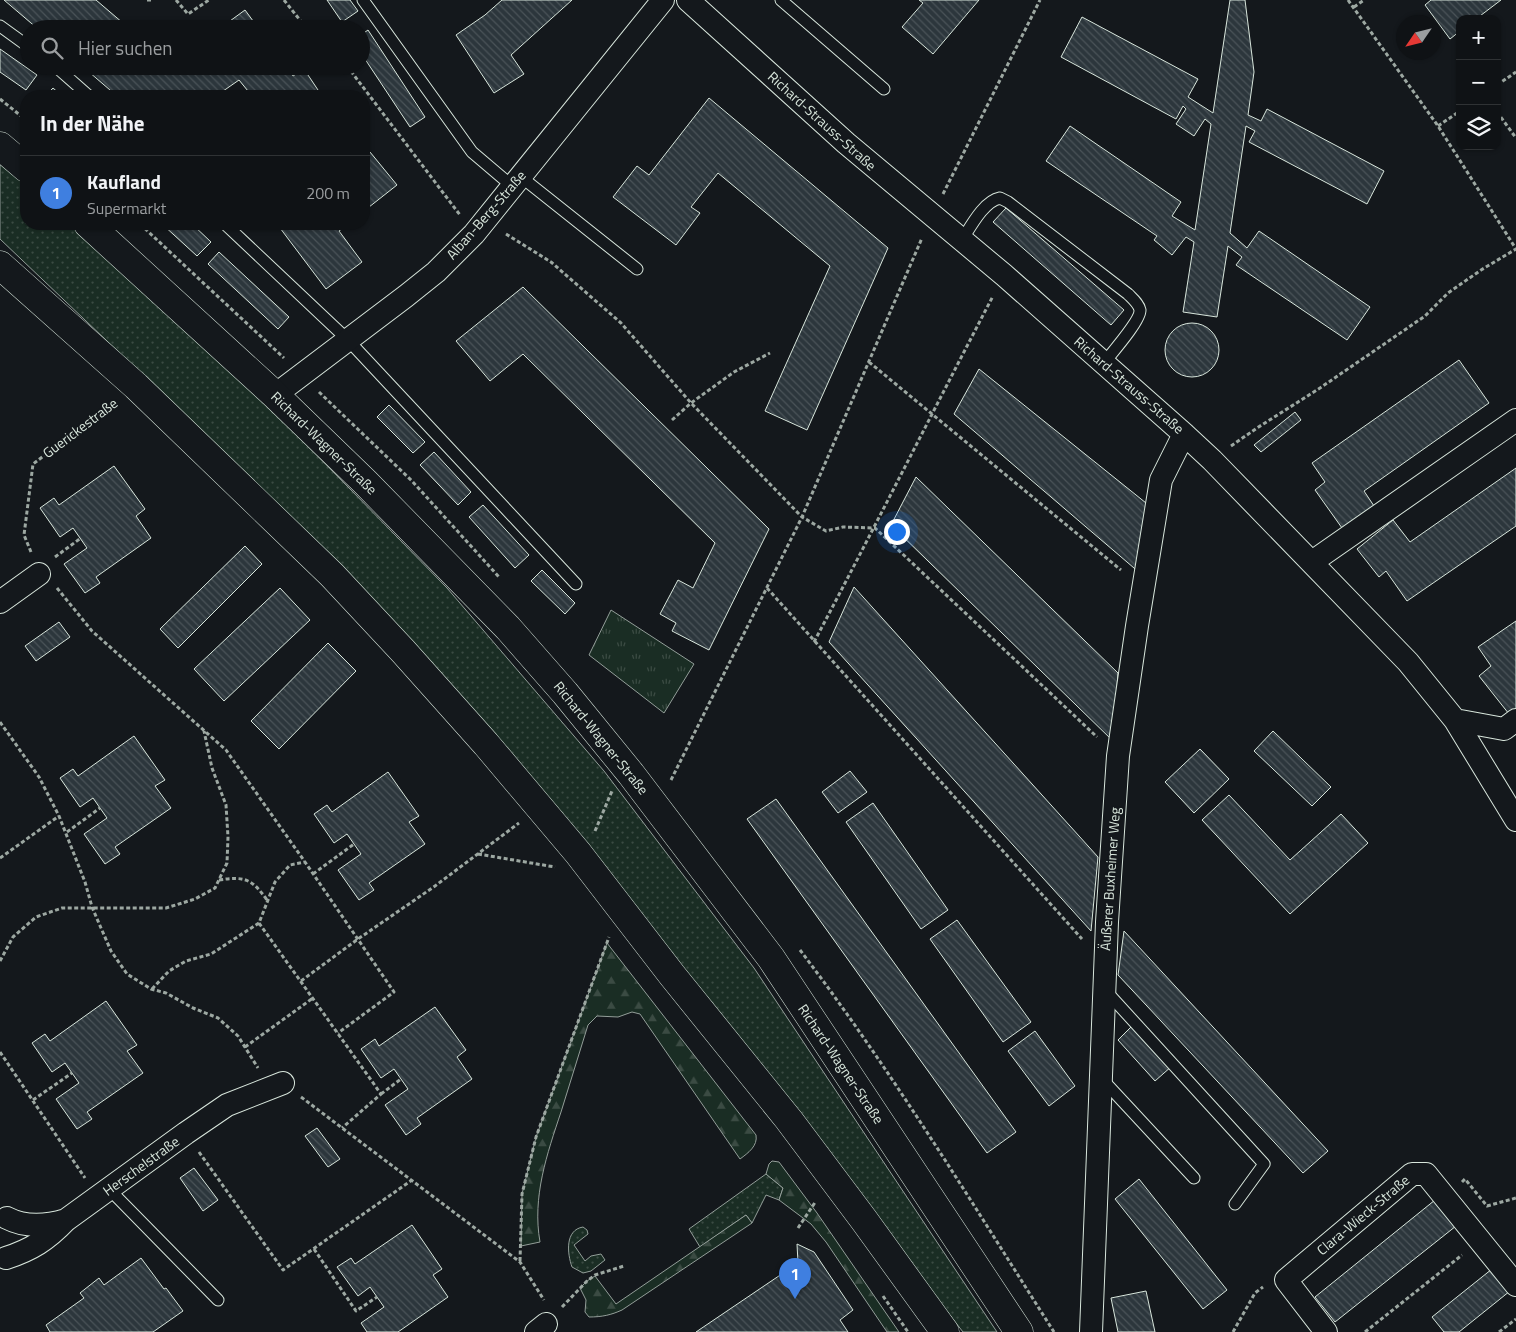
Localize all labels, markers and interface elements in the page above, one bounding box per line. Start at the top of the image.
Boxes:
north arrow [1396,15,1441,60]
map controls [1456,15,1501,150]
button: + [1456,15,1501,60]
search box [20,20,370,75]
text: Hier suchen [78,33,173,62]
icon: search [38,34,66,62]
button: − [1456,60,1501,105]
street label: Richard-Strauss-Straße [763,66,881,175]
button: layers [1456,105,1501,150]
text: In der Nähe [40,107,145,139]
street label: Alban-Berg-Straße [441,165,530,264]
text: Kaufland [87,167,161,196]
text: 1 [52,181,60,205]
text: 200 m [306,181,350,205]
text: Supermarkt [87,196,166,220]
street label: Richard-Strauss-Straße [1070,331,1189,438]
street label: Richard-Wagner-Straße [267,386,382,499]
street label: Guerickestraße [38,392,122,463]
your location [884,519,910,545]
street label: Richard-Wagner-Straße [549,676,654,799]
street label: Äußerer Buxheimer Weg [1094,807,1125,951]
street label: Richard-Wagner-Straße [793,1000,889,1128]
street label: Herschelstraße [98,1131,183,1201]
street label: Clara-Wieck-Straße [1312,1169,1414,1260]
pin: 1 [779,1258,811,1299]

